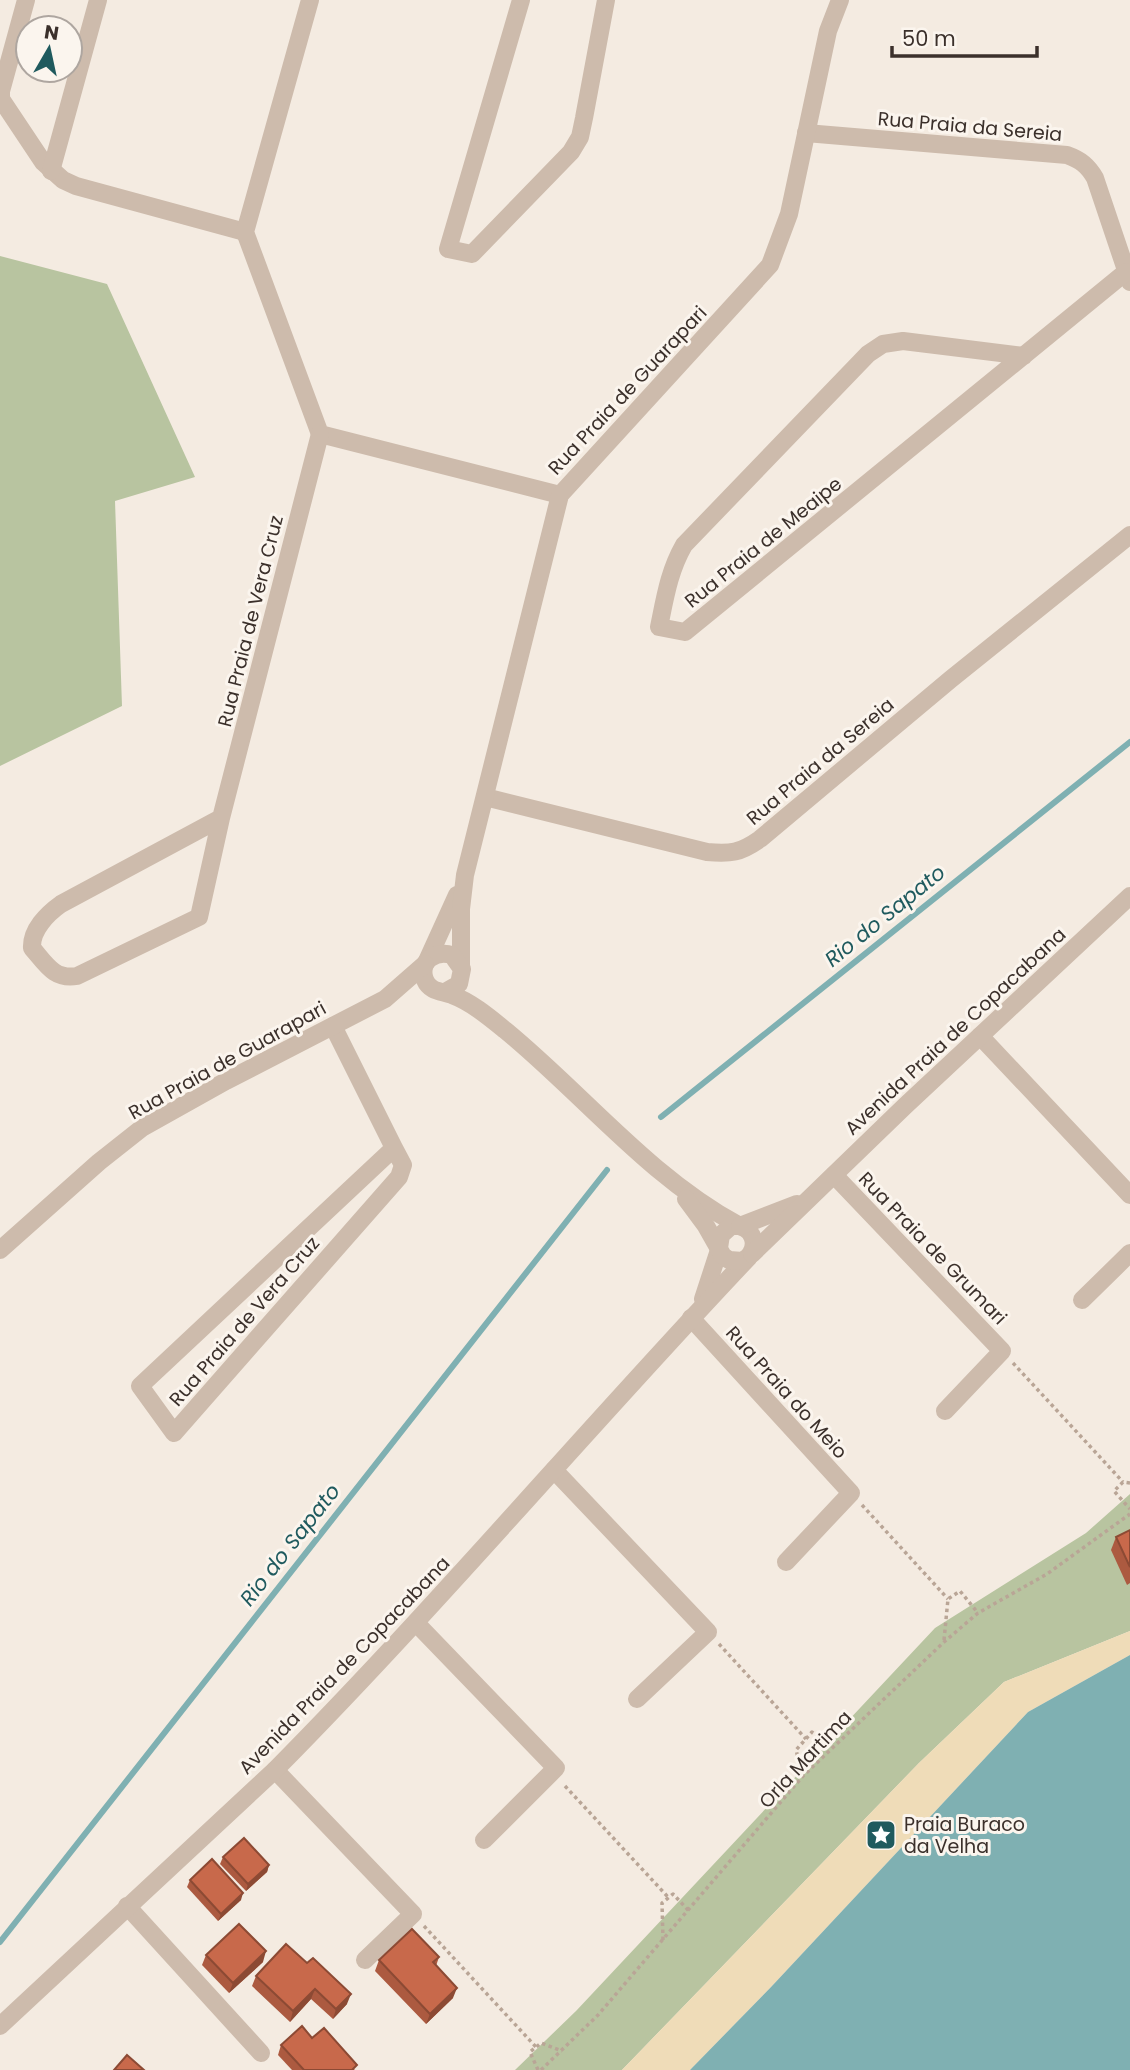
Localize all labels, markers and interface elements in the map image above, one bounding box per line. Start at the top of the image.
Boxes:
north arrow [14,14,84,84]
scale bar [892,14,1037,58]
text: N [42,18,61,47]
text: 50 m [902,24,956,53]
street label: Rua Praia da Sereia [877,105,1063,148]
street label: Rua Praia de Guarapari [542,300,713,481]
street label: Rua Praia de Meaipe [679,470,848,614]
street label: Rua Praia de Vera Cruz [211,513,290,730]
street label: Rua Praia da Sereia [741,692,900,831]
water label: Rio do Sapato [818,858,951,973]
street label: Avenida Praia de Copacabana [839,921,1072,1141]
street label: Rua Praia de Guarapari [124,995,331,1126]
street label: Rua Praia de Grumari [852,1166,1013,1331]
street label: Rua Praia de Vera Cruz [163,1231,326,1412]
street label: Rua Praia do Meio [720,1320,854,1465]
water label: Rio do Sapato [233,1478,346,1612]
street label: Avenida Praia de Copacabana [233,1550,456,1780]
street label: Orla Martima [753,1704,858,1814]
place label: Praia Buraco da Velha [904,1811,1025,1860]
place icon: Praia Buraco da Velha [864,1818,898,1852]

